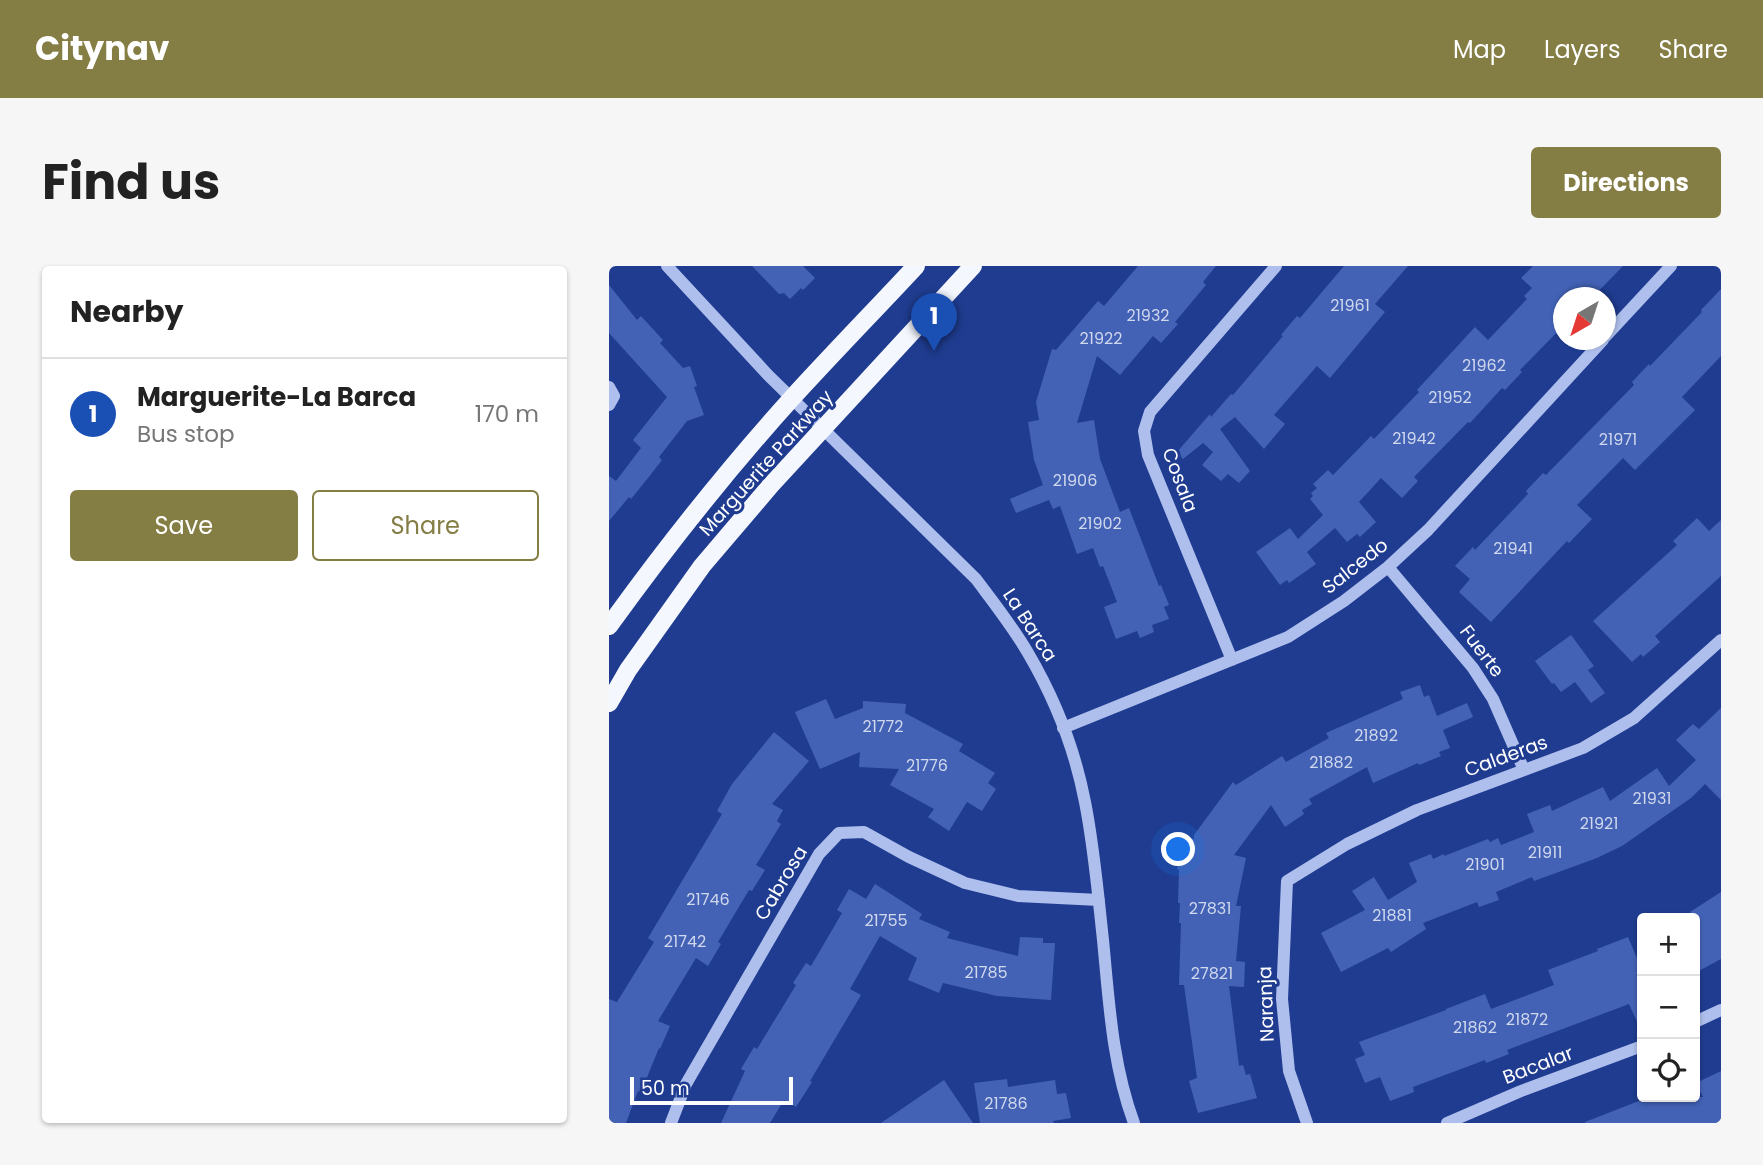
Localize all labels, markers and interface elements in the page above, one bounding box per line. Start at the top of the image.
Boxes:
text: Citynav [35,25,169,72]
text: Map [1453,33,1506,66]
text: Layers [1544,33,1620,66]
text: Share [1658,33,1728,66]
button: Directions [1531,147,1721,218]
text: Find us [42,148,220,216]
north arrow [1553,287,1616,350]
text: Nearby [70,290,184,333]
pin: 1 [911,293,957,351]
house number: 21961 [1330,294,1370,317]
house number: 21932 [1126,304,1170,327]
house number: 21922 [1080,327,1122,350]
house number: 21962 [1462,354,1506,377]
text: Marguerite-La Barca [137,379,416,415]
street label: Marguerite Parkway [693,384,839,542]
house number: 21952 [1428,386,1472,409]
text: 1 [89,398,97,430]
text: 170 m [475,398,539,430]
text: Bus stop [137,418,235,450]
house number: 21942 [1392,427,1436,450]
house number: 21971 [1599,428,1637,451]
street label: Cosala [1155,444,1205,516]
house number: 21906 [1053,469,1097,492]
button: Save [70,490,298,561]
button: Share [312,490,539,561]
house number: 21902 [1078,512,1122,535]
street label: Salcedo [1316,532,1394,600]
house number: 21941 [1493,537,1533,560]
street label: La Barca [996,583,1064,667]
street label: Fuerte [1453,619,1511,683]
house number: 21772 [863,715,904,738]
house number: 21892 [1354,724,1398,747]
street label: Calderas [1461,728,1551,784]
house number: 21882 [1309,751,1353,774]
house number: 21776 [906,754,948,777]
house number: 21931 [1633,787,1671,810]
house number: 21921 [1580,812,1618,835]
your location [1161,832,1195,866]
street label: Cabrosa [748,841,814,925]
house number: 21911 [1528,841,1562,864]
house number: 21901 [1465,853,1505,876]
house number: 21746 [686,888,730,911]
house number: 27831 [1189,897,1231,920]
house number: 21881 [1372,904,1412,927]
house number: 21755 [864,909,908,932]
map controls [1637,913,1700,1102]
button: + [1637,913,1700,976]
house number: 21742 [664,930,706,953]
house number: 21785 [964,961,1008,984]
house number: 27821 [1191,962,1233,985]
street label: Naranja [1251,966,1281,1042]
button: − [1637,976,1700,1039]
house number: 21872 [1506,1008,1548,1031]
house number: 21862 [1453,1016,1497,1039]
street label: Bacalar [1499,1039,1577,1091]
button: locate [1637,1039,1700,1102]
scale bar [630,1074,793,1106]
text: 50 m [641,1075,690,1102]
house number: 21786 [984,1092,1028,1115]

